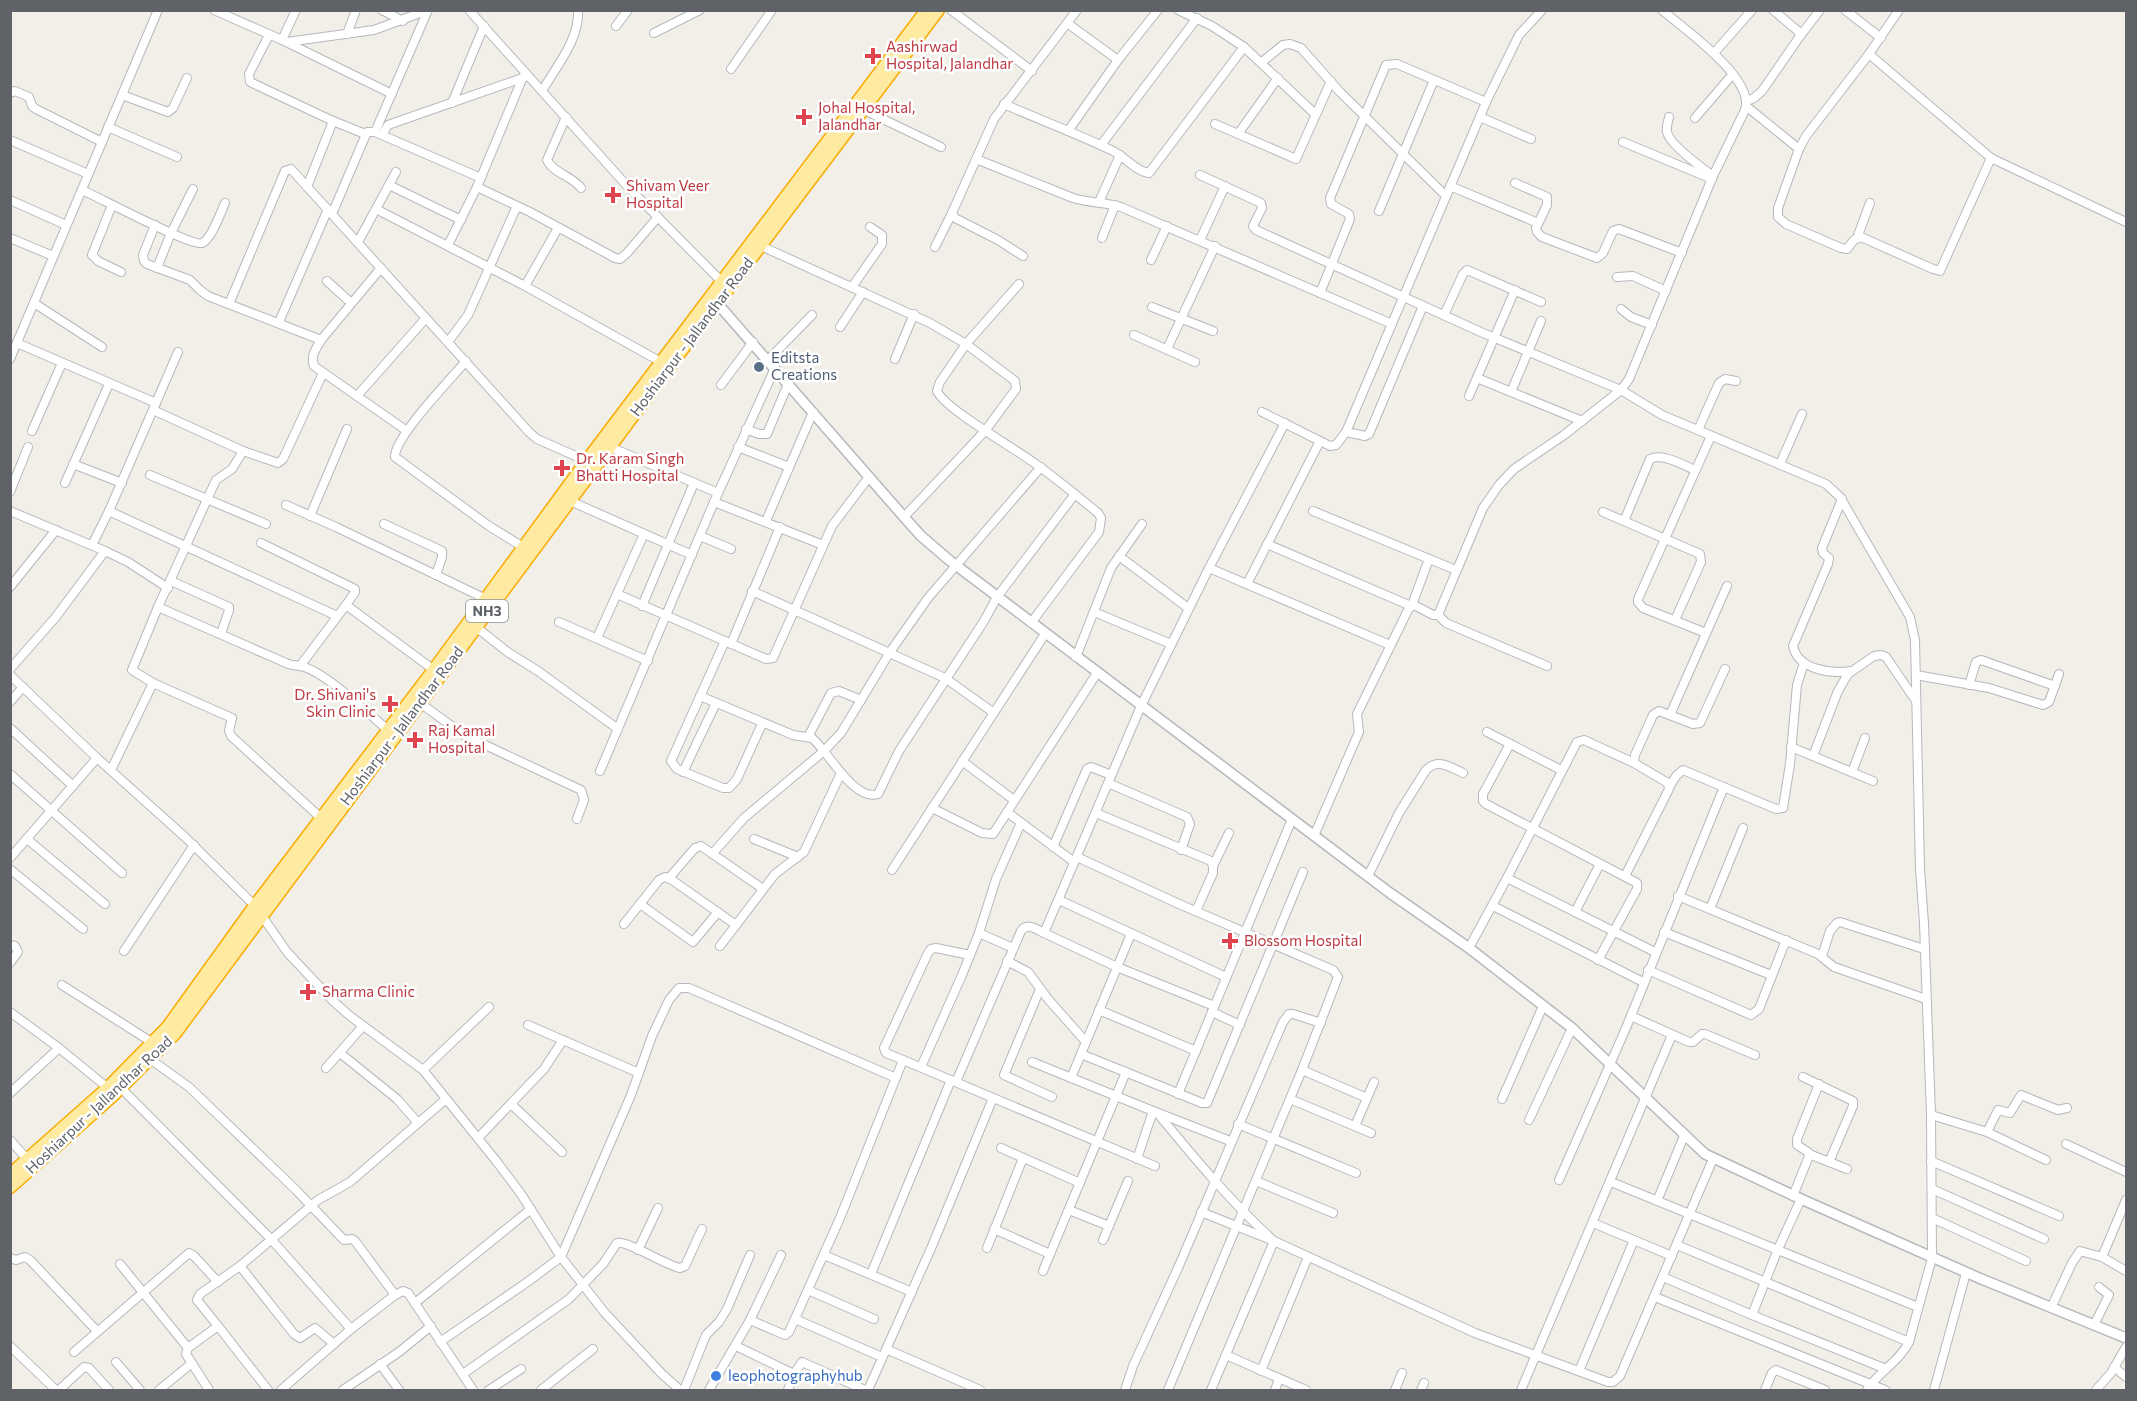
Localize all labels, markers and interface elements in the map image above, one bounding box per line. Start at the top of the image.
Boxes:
place label: Aashirwad Hospital, Jalandhar [886,37,1013,72]
marker: Aashirwad Hospital, Jalandhar [864,47,882,65]
place label: Johal Hospital, Jalandhar [818,98,915,133]
marker: Johal Hospital, Jalandhar [795,108,813,126]
place label: Shivam Veer Hospital [626,176,710,211]
marker: Shivam Veer Hospital [604,186,622,204]
street label: Hoshiarpur - Jallandhar Road [626,254,757,419]
place label: Editsta Creations [771,348,837,383]
marker: Editsta Creations [752,360,766,374]
place label: Dr. Karam Singh Bhatti Hospital [576,449,684,484]
marker: Dr. Karam Singh Bhatti Hospital [553,459,571,477]
road number: NH3 [466,600,508,622]
street label: Hoshiarpur - Jallandhar Road [336,643,467,808]
place label: Dr. Shivani's Skin Clinic [294,685,376,720]
marker: Dr. Shivani's Skin Clinic [381,695,399,713]
place label: Raj Kamal Hospital [428,721,495,756]
marker: Raj Kamal Hospital [406,731,424,749]
place label: Blossom Hospital [1244,931,1362,949]
marker: Blossom Hospital [1221,932,1239,950]
place label: Sharma Clinic [322,982,415,1000]
marker: Sharma Clinic [299,983,317,1001]
street label: Hoshiarpur - Jallandhar Road [21,1032,175,1177]
place label: leophotographyhub [728,1366,863,1384]
marker: leophotographyhub [709,1369,723,1383]

